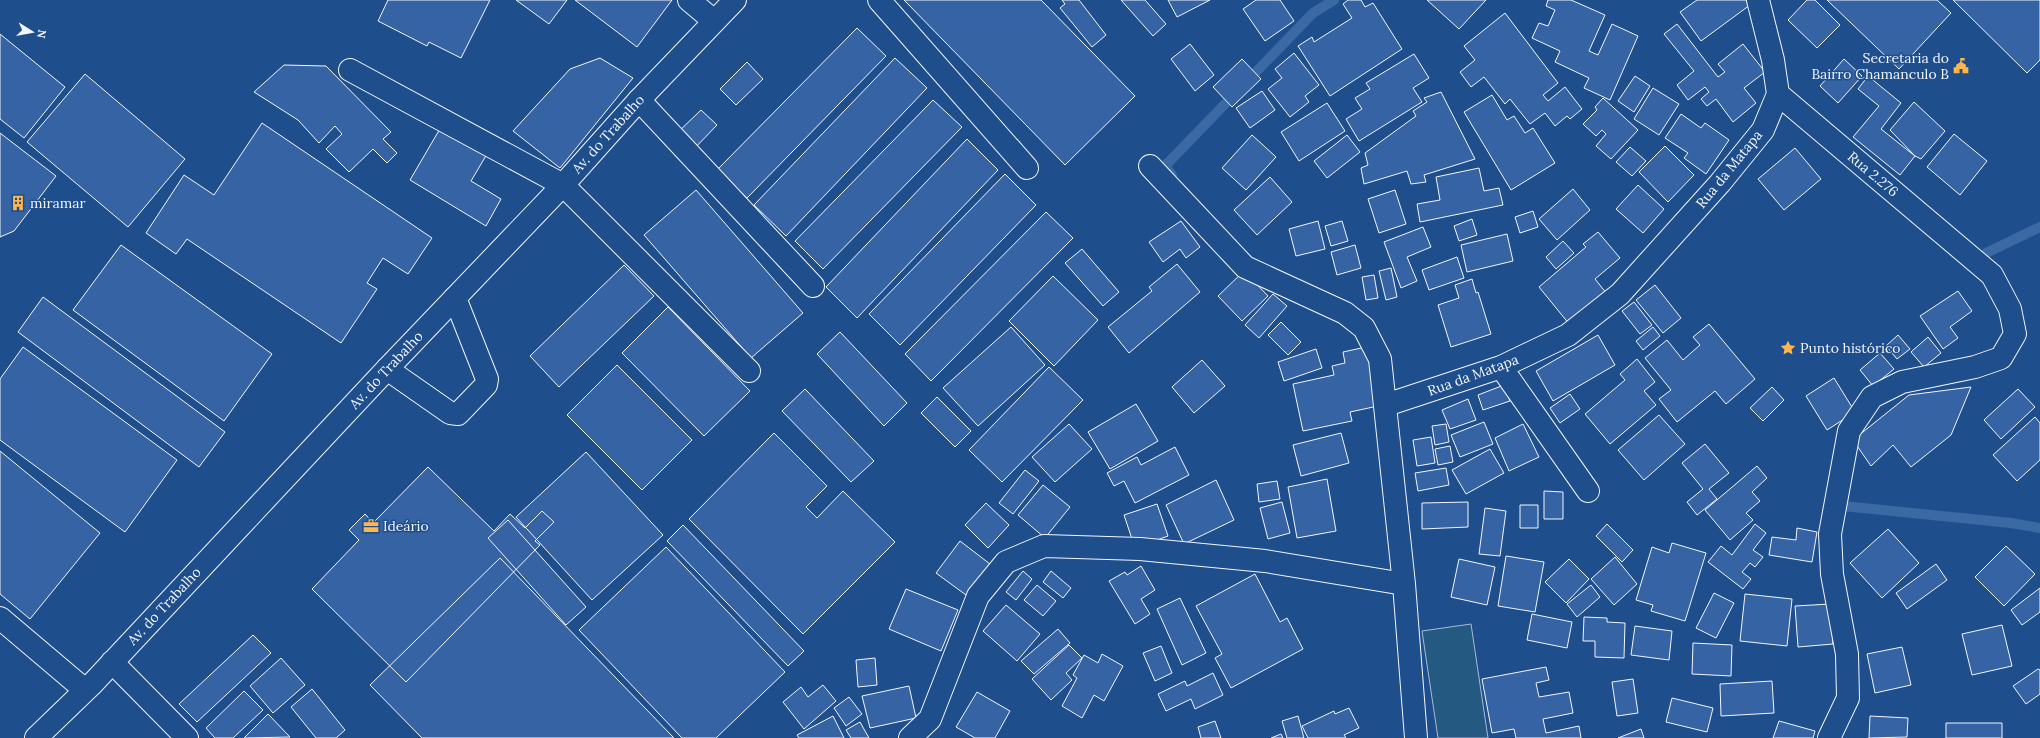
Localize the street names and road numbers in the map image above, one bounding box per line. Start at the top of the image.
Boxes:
street label: Av. do Trabalho [567,91,648,178]
street label: Rua da Matapa [1692,126,1766,212]
street label: Rua 2.276 [1844,147,1902,201]
street label: Av. do Trabalho [345,327,427,413]
street label: Rua da Matapa [1425,350,1521,400]
street label: Av. do Trabalho [123,563,205,649]

